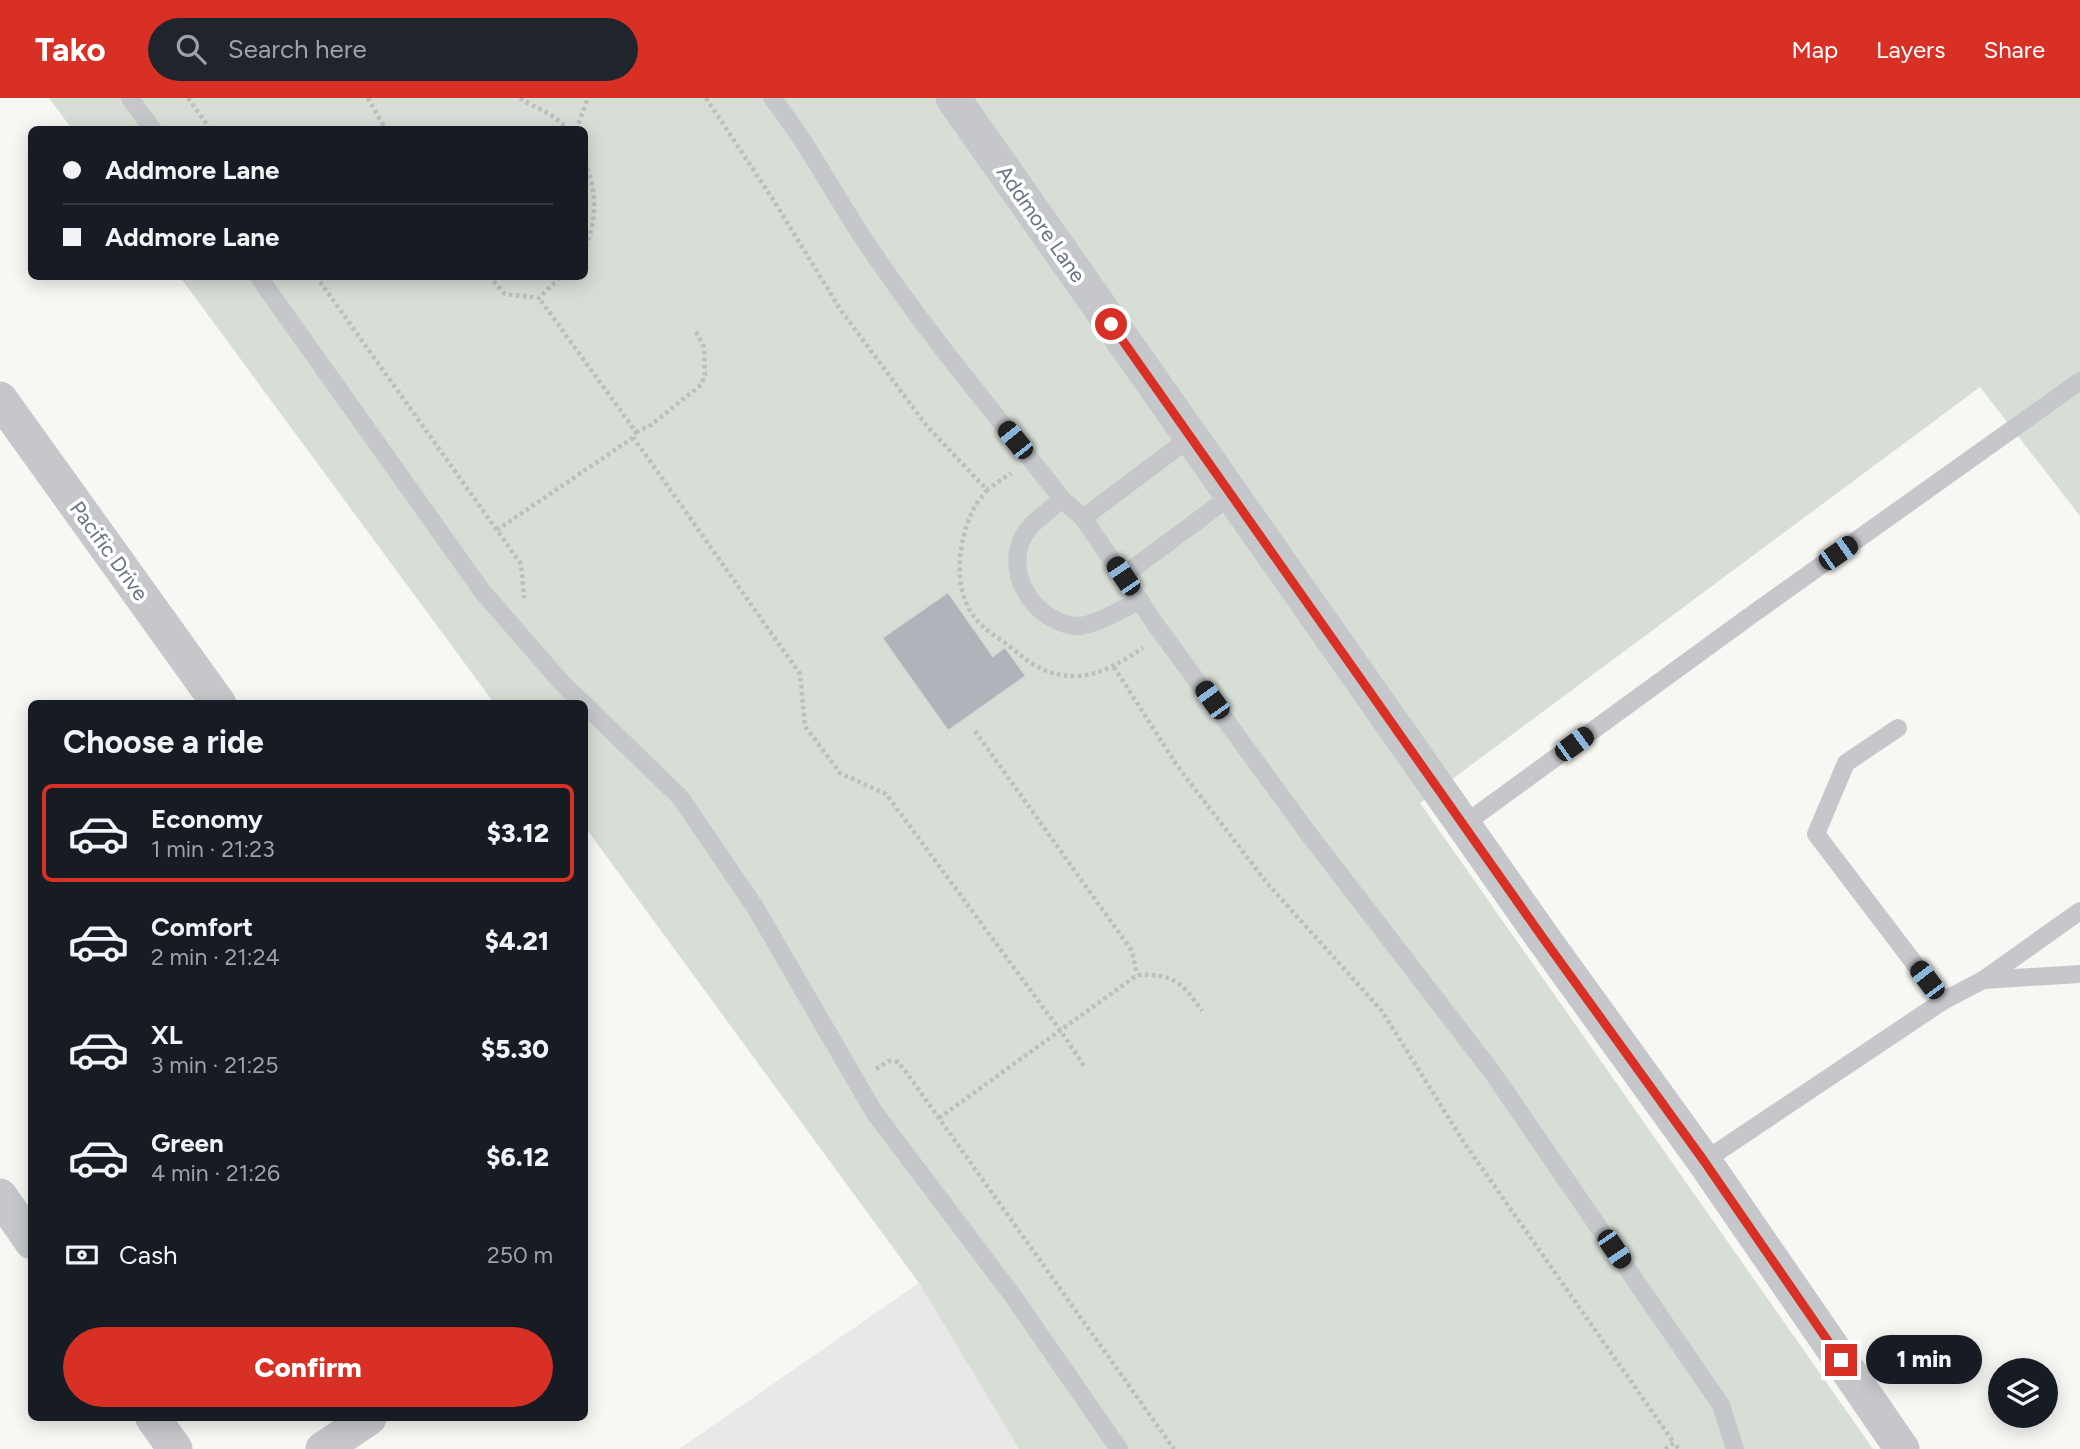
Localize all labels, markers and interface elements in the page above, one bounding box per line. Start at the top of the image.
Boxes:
search box [148,18,638,81]
text: Tako [35,30,106,69]
icon: search [172,30,210,68]
text: Search here [228,33,367,65]
text: Map [1791,35,1838,64]
text: Layers [1876,35,1945,64]
text: Share [1983,35,2045,64]
text: Addmore Lane [105,154,279,186]
street label: Addmore Lane [992,160,1091,287]
text: Addmore Lane [105,221,279,253]
route start [1095,308,1127,340]
car [994,417,1037,463]
street label: Pacific Drive [65,496,154,605]
car [1815,532,1862,574]
car [1103,553,1144,599]
car [1192,677,1233,723]
text: Choose a ride [63,723,264,761]
car [1551,723,1598,765]
icon: car [67,802,130,865]
text: Economy [151,803,263,835]
text: $3.12 [487,817,549,849]
text: 1 min · 21:23 [151,835,275,863]
icon: car [67,910,130,973]
text: Comfort [151,911,253,943]
text: $4.21 [485,925,549,957]
text: 2 min · 21:24 [151,943,280,971]
car [1906,957,1949,1003]
icon: car [67,1018,130,1081]
text: XL [151,1019,183,1051]
text: $5.30 [481,1033,549,1065]
text: 3 min · 21:25 [151,1051,278,1079]
icon: car [67,1126,130,1189]
text: Green [151,1127,224,1159]
text: $6.12 [486,1141,549,1173]
text: 4 min · 21:26 [151,1159,280,1187]
car [1594,1226,1635,1272]
icon: cash [63,1236,101,1274]
text: Cash [119,1239,178,1271]
text: 250 m [487,1241,553,1269]
button: Confirm [63,1327,553,1407]
callout: 1 min [1866,1336,1981,1384]
route end [1825,1344,1857,1376]
text: 1 min [1897,1345,1951,1373]
map controls [1988,1358,2058,1428]
button: layers [1988,1358,2058,1428]

